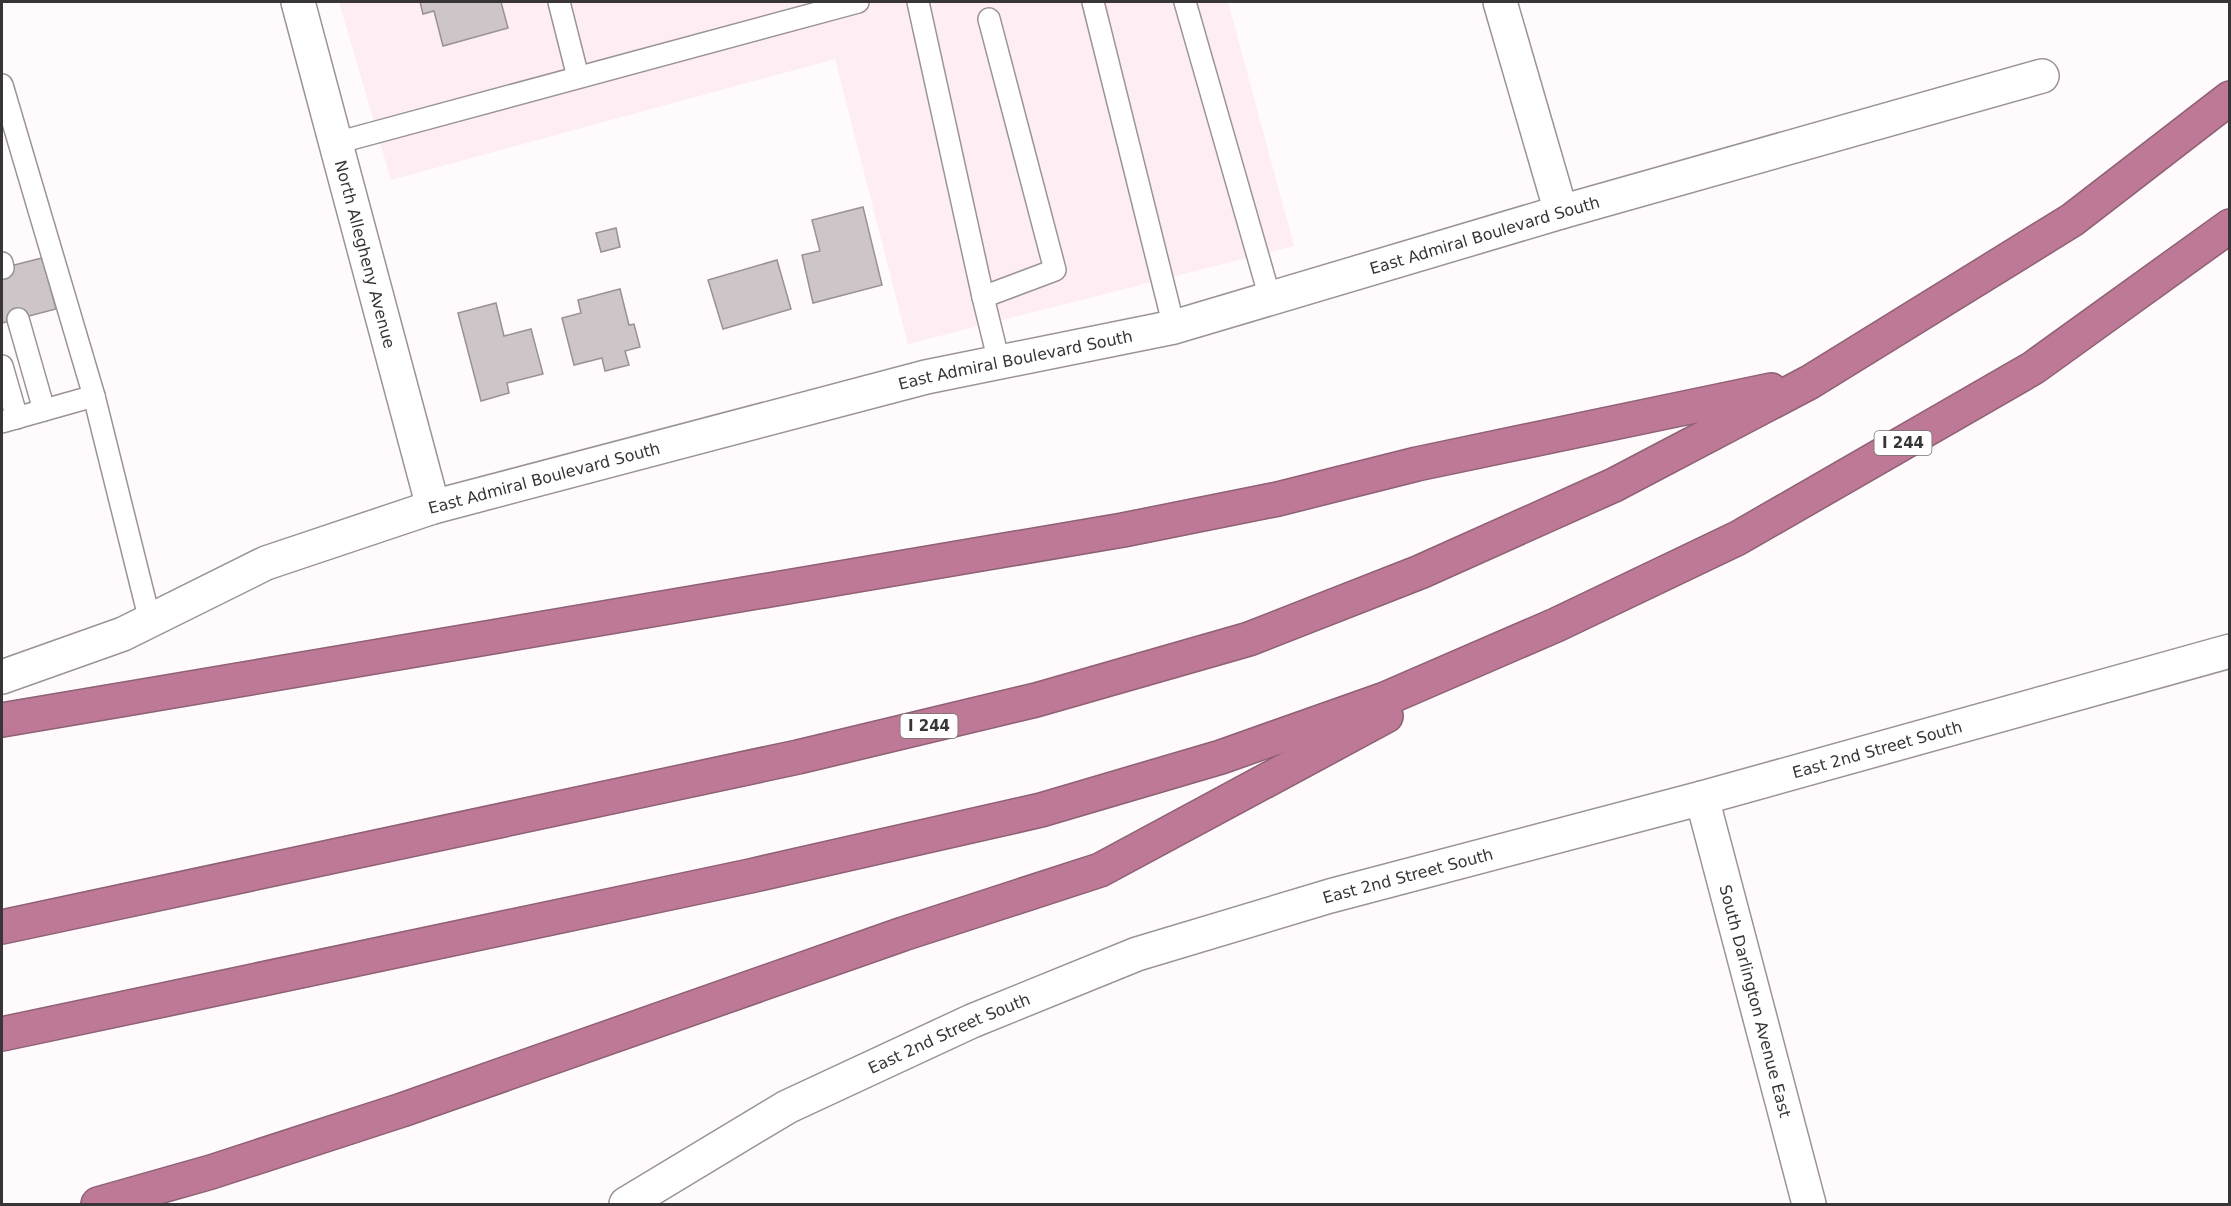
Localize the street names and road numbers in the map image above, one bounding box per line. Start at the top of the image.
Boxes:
street label: North Allegheny Avenue [331,158,399,350]
street label: East Admiral Boulevard South [1367,193,1602,278]
street label: East Admiral Boulevard South [896,327,1134,394]
road number: I 244 [1874,431,1932,455]
street label: East Admiral Boulevard South [426,439,662,518]
road number: I 244 [900,714,958,738]
street label: East 2nd Street South [1790,717,1964,782]
street label: East 2nd Street South [1320,844,1495,908]
street label: South Darlington Avenue East [1715,883,1795,1120]
street label: East 2nd Street South [865,989,1033,1078]

